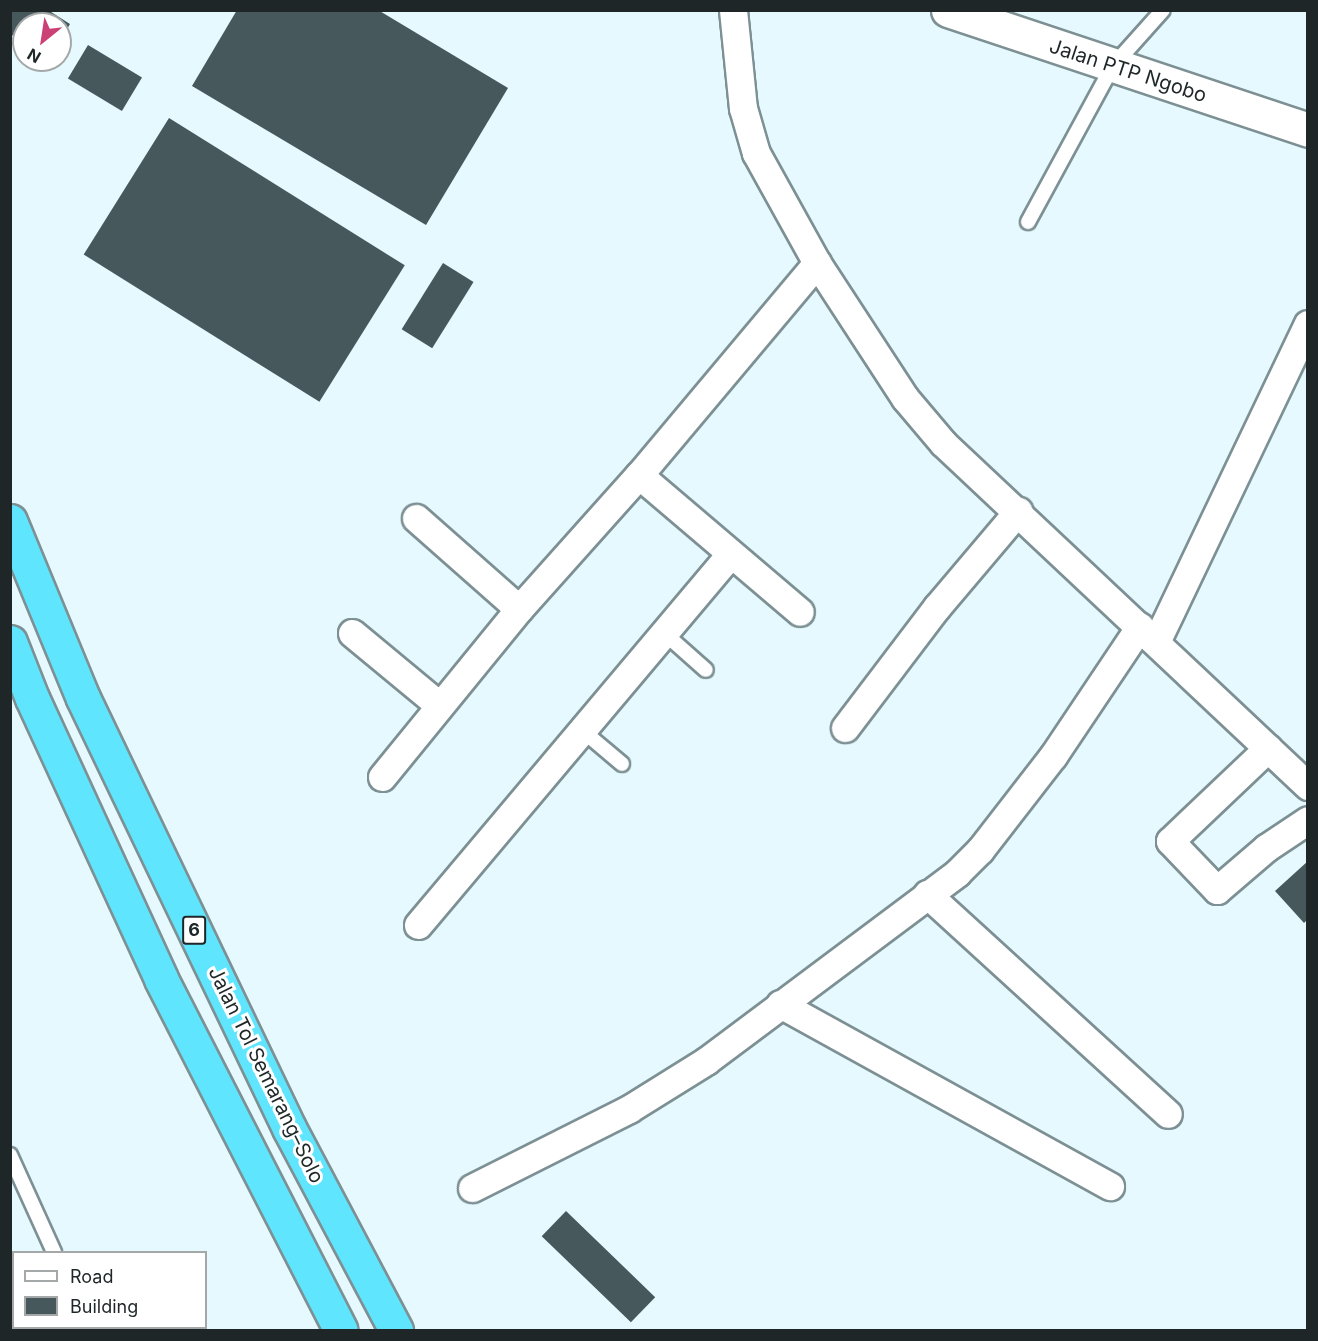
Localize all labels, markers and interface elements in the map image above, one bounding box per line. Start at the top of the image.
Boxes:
north arrow [12,12,72,72]
street label: Jalan PTP Ngobo [1046,34,1210,108]
text: N [24,44,44,68]
road number: 6 [182,915,206,945]
street label: Jalan Tol Semarang–Solo [203,963,329,1187]
legend [12,1251,207,1329]
text: Road [70,1266,113,1287]
text: Building [70,1296,138,1317]

